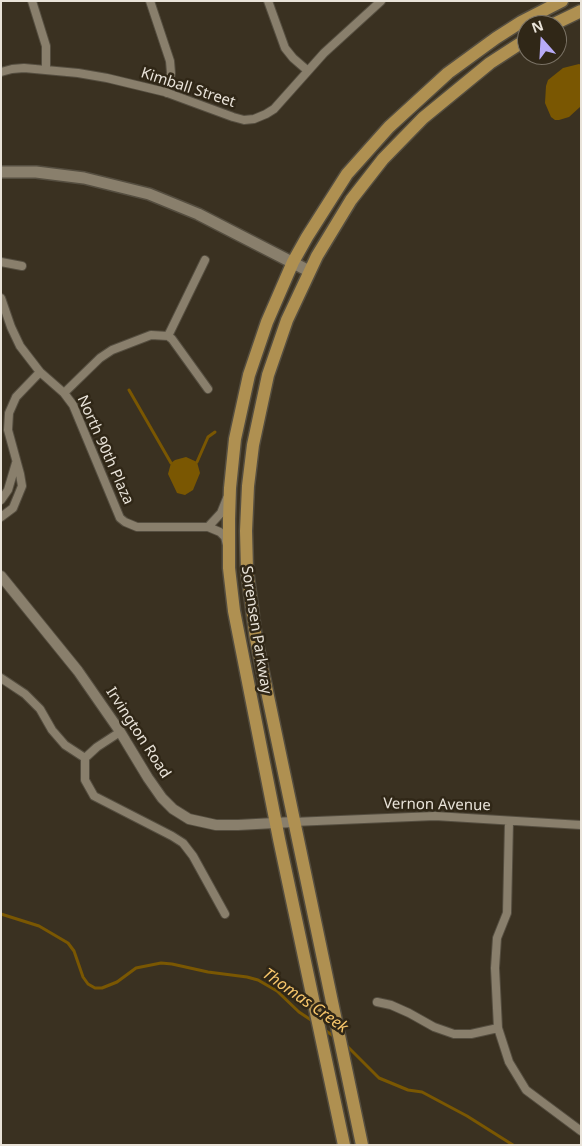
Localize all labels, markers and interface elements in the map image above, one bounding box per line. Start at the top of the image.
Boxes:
north arrow [517,15,567,65]
text: N [529,15,546,37]
street label: Kimball Street [138,64,238,112]
street label: North 90th Plaza [73,393,137,507]
street label: Sorensen Parkway [237,565,275,695]
street label: Irvington Road [102,684,174,782]
street label: Vernon Avenue [383,795,491,815]
water label: Thomas Creek [259,965,351,1037]

